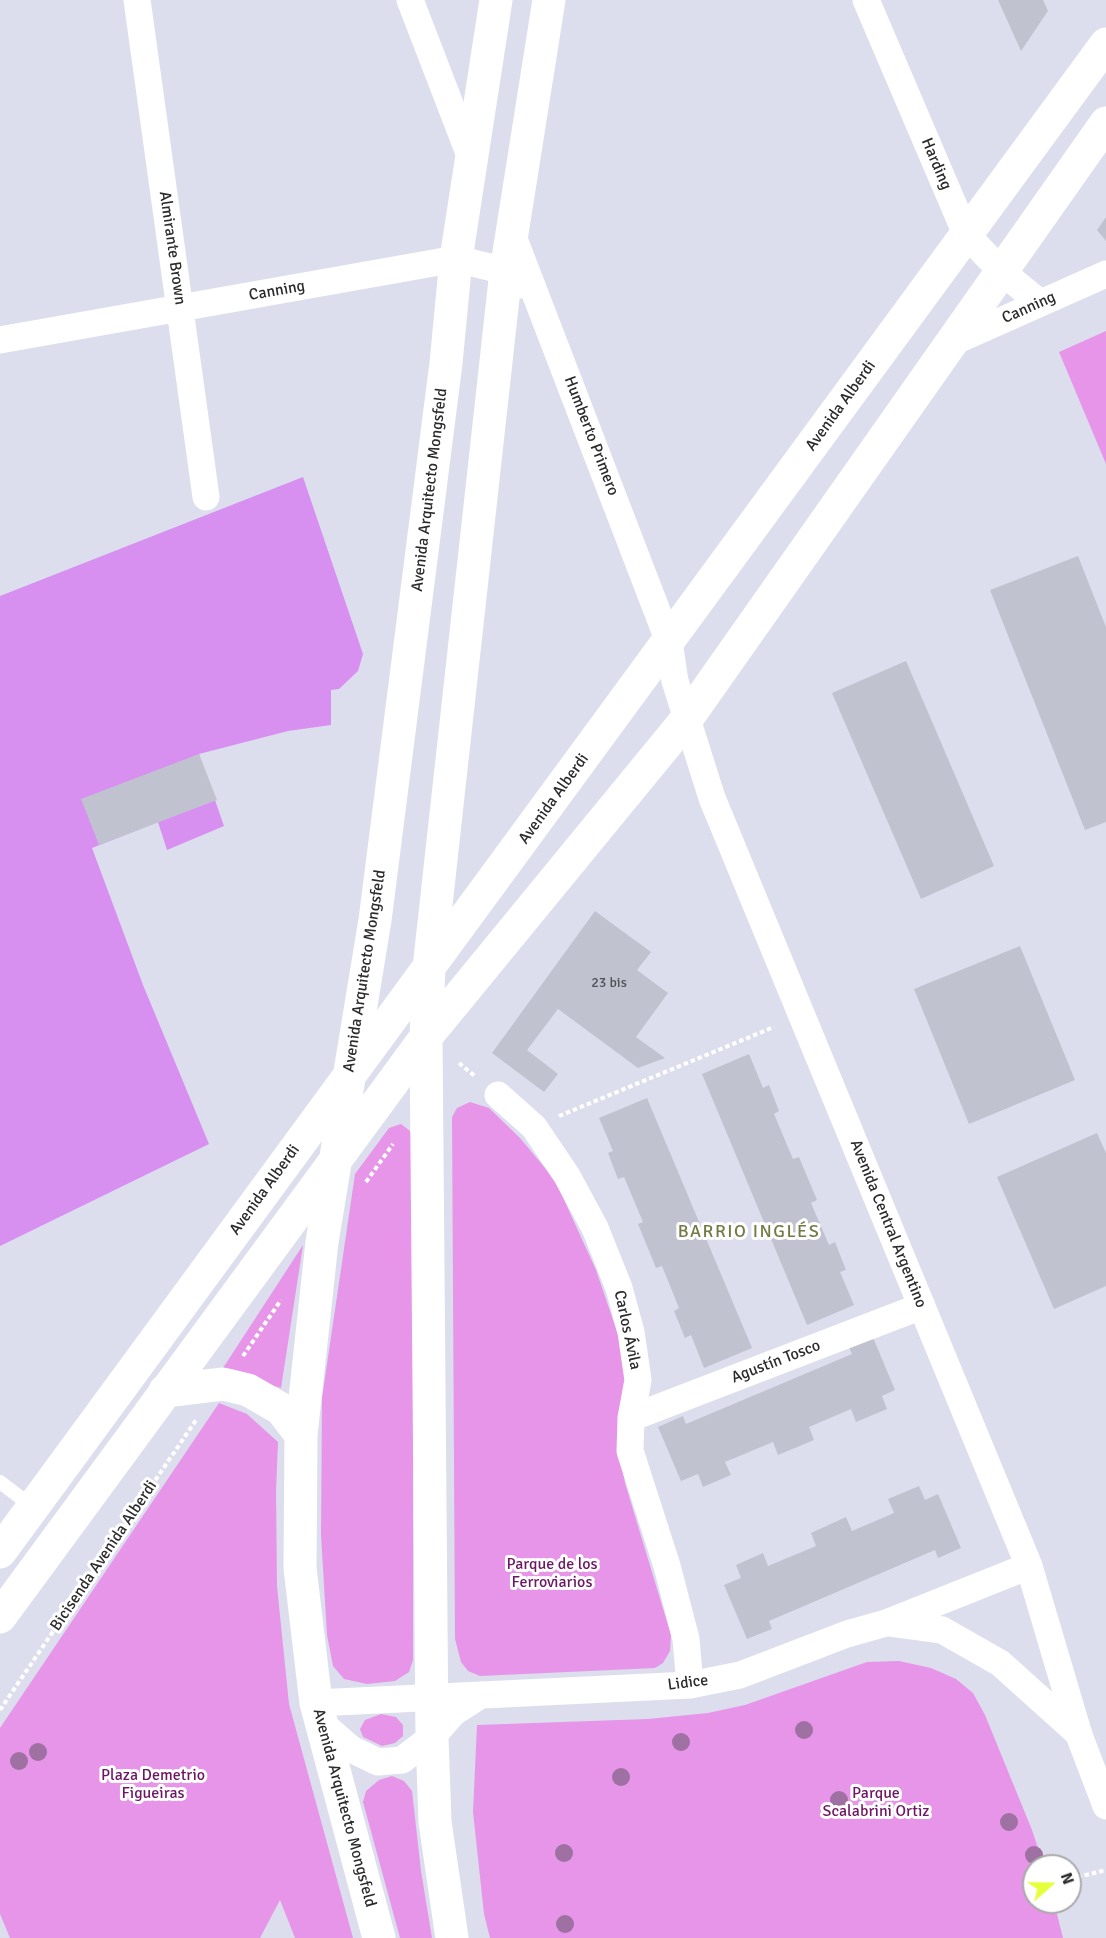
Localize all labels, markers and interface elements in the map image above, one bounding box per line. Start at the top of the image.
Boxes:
street label: Harding [916,135,956,193]
street label: Almirante Brown [155,190,189,306]
street label: Canning [247,277,307,305]
street label: Canning [999,288,1059,328]
street label: Avenida Alberdi [802,357,880,455]
street label: Humberto Primero [559,374,623,498]
street label: Avenida Arquitecto Mongsfeld [408,387,452,593]
street label: Avenida Alberdi [515,750,593,848]
street label: Avenida Arquitecto Mongsfeld [340,868,390,1074]
house number: 23 bis [591,975,627,991]
street label: Avenida Central Argentino [845,1137,931,1311]
street label: Avenida Alberdi [226,1141,304,1239]
district label: BARRIO INGLÉS [678,1221,820,1243]
street label: Carlos Ávila [609,1289,645,1371]
street label: Agustín Tosco [729,1336,823,1388]
street label: Bicisenda Avenida Alberdi [47,1477,161,1635]
park label: Parque de los Ferroviarios [506,1555,598,1593]
street label: Lidice [667,1671,709,1695]
street label: Avenida Arquitecto Mongsfeld [308,1707,380,1909]
park label: Plaza Demetrio Figueiras [101,1766,205,1804]
park label: Parque Scalabrini Ortiz [823,1784,929,1822]
north arrow [1022,1854,1082,1914]
text: N [1056,1870,1078,1887]

